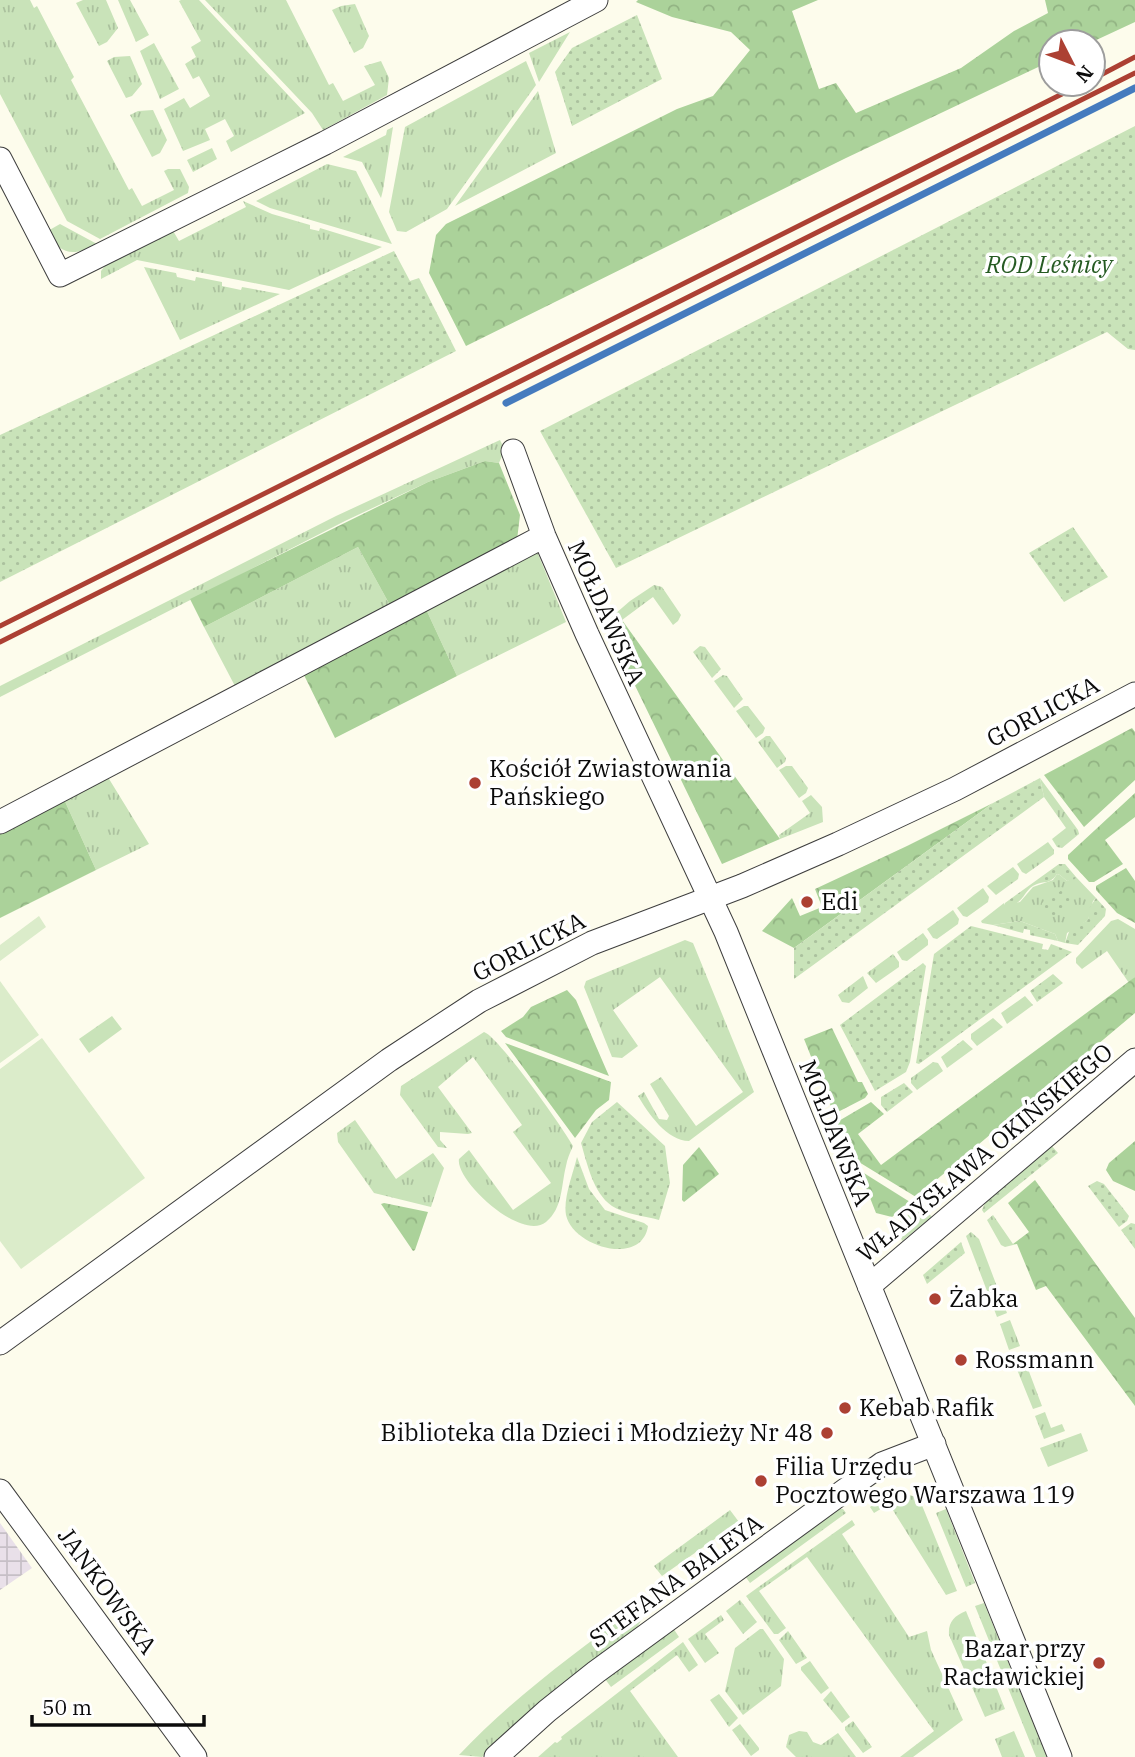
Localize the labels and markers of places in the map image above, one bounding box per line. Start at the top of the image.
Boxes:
place label: Kościół Zwiastowania Pańskiego [489,752,732,812]
marker: Kościół Zwiastowania Pańskiego [467,775,483,791]
place label: Edi [821,885,858,917]
marker: Edi [799,894,815,910]
place label: Żabka [949,1282,1019,1314]
marker: Żabka [927,1291,943,1307]
place label: Rossmann [975,1343,1094,1375]
marker: Rossmann [953,1352,969,1368]
place label: Kebab Rafik [859,1391,994,1423]
marker: Kebab Rafik [837,1400,853,1416]
place label: Biblioteka dla Dzieci i Młodzieży Nr 48 [381,1416,813,1448]
marker: Biblioteka dla Dzieci i Młodzieży Nr 48 [819,1425,835,1441]
place label: Filia Urzędu Pocztowego Warszawa 119 [775,1450,1075,1510]
marker: Filia Urzędu Pocztowego Warszawa 119 [753,1473,769,1489]
place label: Bazar przy Racławickiej [943,1632,1085,1692]
marker: Bazar przy Racławickiej [1091,1655,1107,1671]

